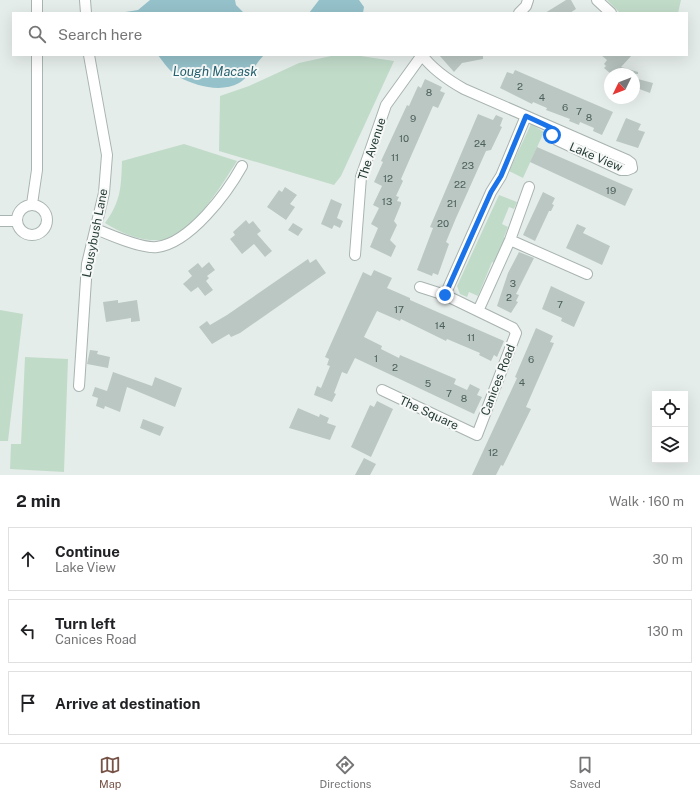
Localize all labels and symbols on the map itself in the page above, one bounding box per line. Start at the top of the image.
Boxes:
water label: Lough Macask [173,64,257,79]
north arrow [604,68,640,104]
house number: 2 [517,80,523,92]
house number: 8 [426,86,432,98]
house number: 4 [539,91,545,103]
house number: 6 [562,101,568,113]
house number: 7 [576,105,582,117]
house number: 8 [586,111,592,123]
house number: 9 [410,112,416,124]
street label: The Avenue [355,116,389,182]
route start [543,126,561,144]
house number: 10 [399,132,409,144]
house number: 24 [474,137,486,149]
street label: Lake View [567,140,625,175]
house number: 11 [391,151,399,163]
house number: 23 [462,159,474,171]
house number: 12 [383,172,393,184]
house number: 22 [454,178,466,190]
house number: 19 [606,184,616,196]
street label: Lousybush Lane [80,187,110,279]
house number: 13 [382,195,392,207]
house number: 21 [447,197,457,209]
house number: 20 [437,217,449,229]
house number: 3 [510,277,516,289]
route end [436,286,454,304]
house number: 2 [506,291,512,303]
house number: 7 [557,298,563,310]
house number: 17 [394,303,404,315]
house number: 14 [435,319,445,331]
house number: 11 [467,331,475,343]
street label: Canices Road [478,342,518,418]
house number: 1 [374,352,378,364]
house number: 6 [528,353,534,365]
house number: 2 [392,361,398,373]
house number: 4 [519,376,525,388]
house number: 5 [425,377,431,389]
house number: 7 [446,387,452,399]
house number: 8 [461,392,467,404]
street label: The Square [397,393,461,433]
house number: 12 [488,446,498,458]

